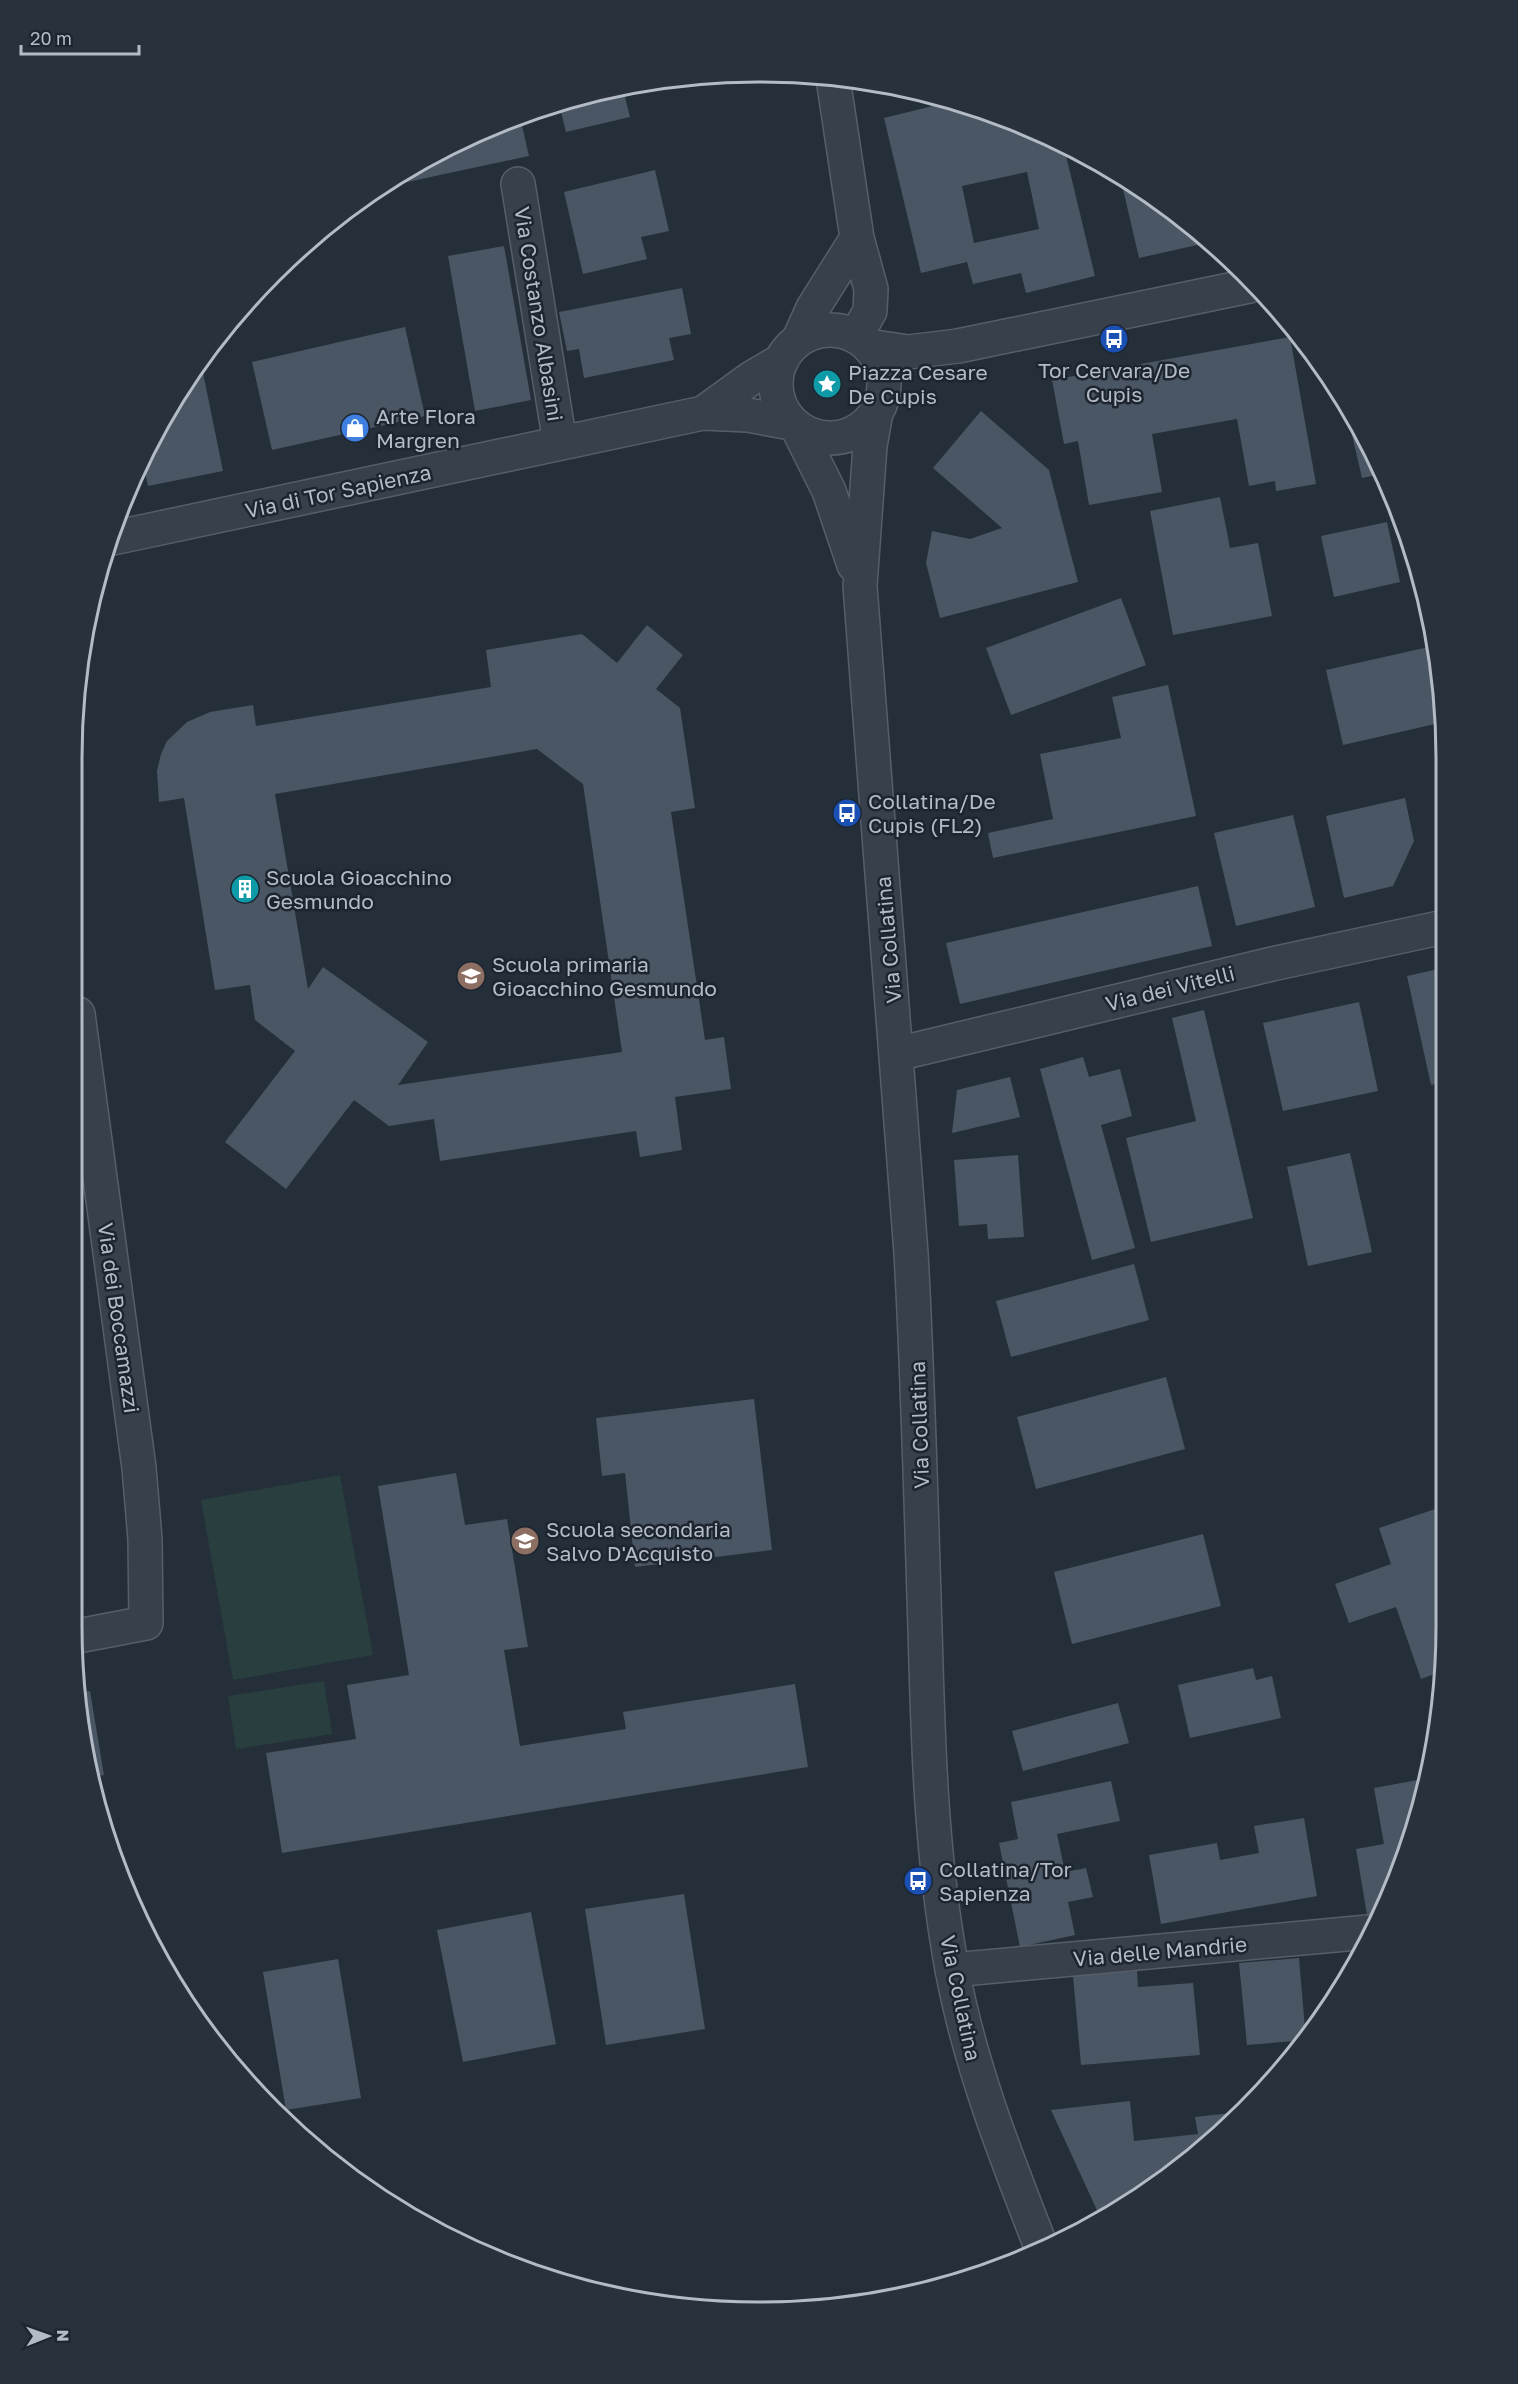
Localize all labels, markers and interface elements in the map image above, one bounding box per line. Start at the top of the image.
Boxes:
scale bar [21,18,140,56]
text: 20 m [30,27,72,49]
street label: Via Costanzo Albasini [509,205,569,423]
bus stop icon: Tor Cervara/De Cupis [1098,323,1130,355]
place label: Tor Cervara/De Cupis [1038,357,1190,407]
place label: Piazza Cesare De Cupis [848,359,988,409]
place icon: Piazza Cesare De Cupis [811,368,843,400]
place label: Arte Flora Margren [376,403,476,453]
shop icon: Arte Flora Margren [339,412,371,444]
street label: Via di Tor Sapienza [243,459,433,523]
place label: Collatina/De Cupis (FL2) [868,788,996,838]
bus stop icon: Collatina/De Cupis (FL2) [831,797,863,829]
place label: Scuola Gioacchino Gesmundo [266,864,452,914]
building icon: Scuola Gioacchino Gesmundo [229,873,261,905]
street label: Via Collatina [869,875,907,1005]
place label: Scuola primaria Gioacchino Gesmundo [492,951,717,1001]
street label: Via dei Vitelli [1103,959,1237,1017]
school or university icon: Scuola primaria Gioacchino Gesmundo [455,960,487,992]
street label: Via dei Boccamazzi [93,1221,145,1415]
street label: Via Collatina [904,1361,934,1489]
place label: Scuola secondaria Salvo D'Acquisto [546,1516,731,1566]
school or university icon: Scuola secondaria Salvo D'Acquisto [509,1525,541,1557]
place label: Collatina/Tor Sapienza [939,1856,1072,1906]
bus stop icon: Collatina/Tor Sapienza [902,1865,934,1897]
street label: Via delle Mandrie [1072,1930,1248,1972]
street label: Via Collatina [935,1933,987,2063]
north arrow [18,2306,78,2366]
text: N [53,2329,73,2342]

